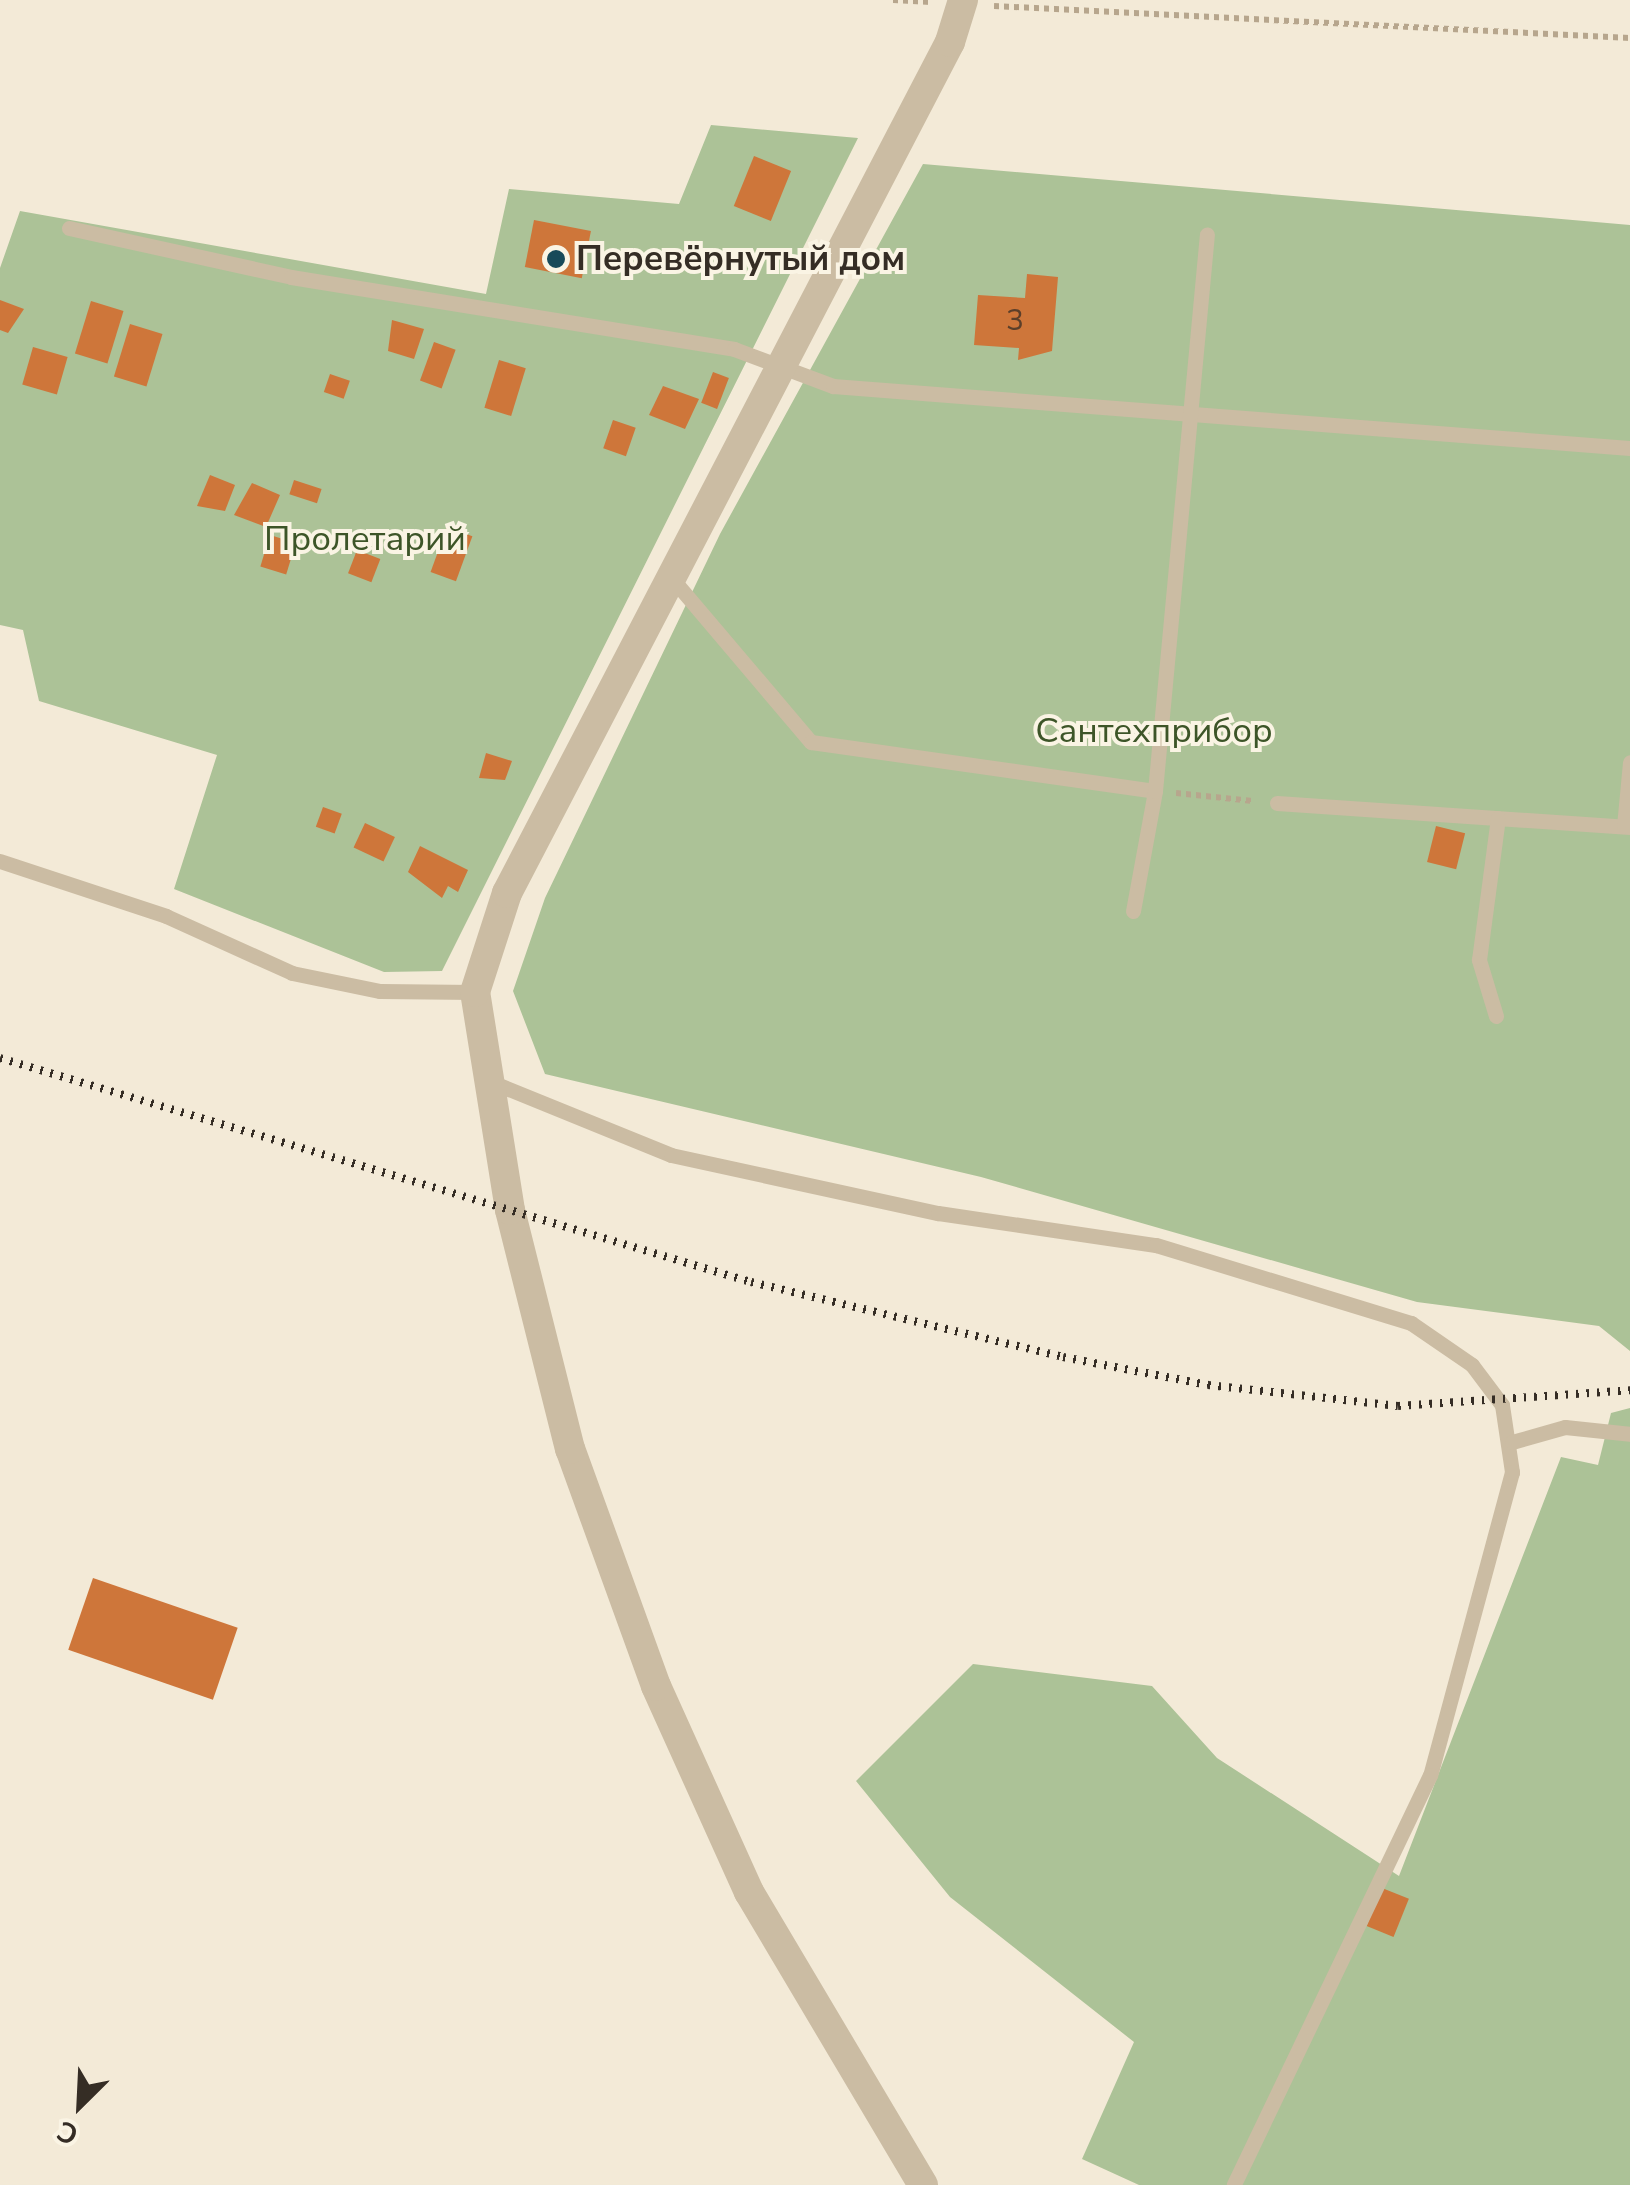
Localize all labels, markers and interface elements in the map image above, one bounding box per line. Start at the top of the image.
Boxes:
place label: Перевёрнутый дом [576,238,905,280]
marker: Перевёрнутый дом [545,248,567,270]
house number: 3 [1006,303,1024,339]
park label: Пролетарий [264,518,466,560]
park label: Сантехприбор [1035,710,1273,752]
north arrow [30,2055,130,2155]
text: С [51,2111,84,2154]

